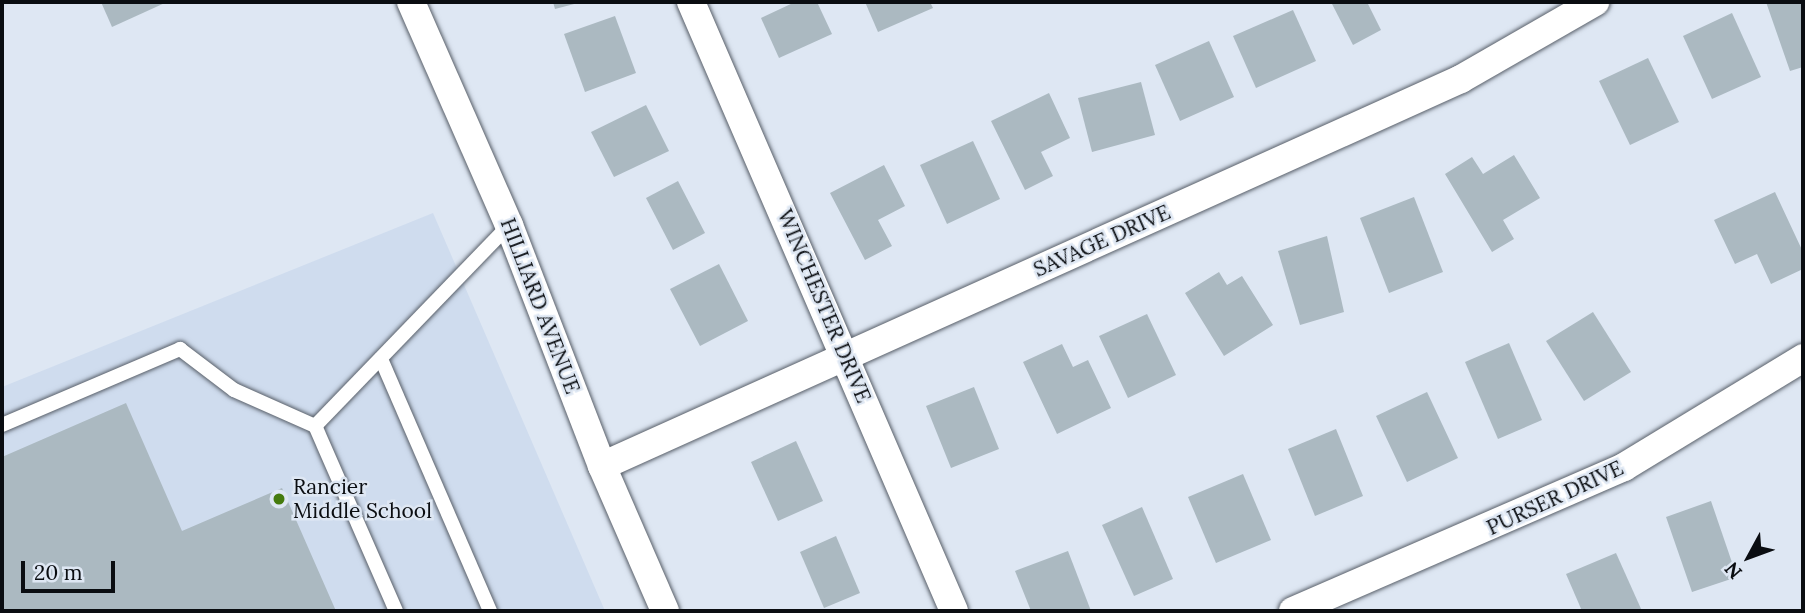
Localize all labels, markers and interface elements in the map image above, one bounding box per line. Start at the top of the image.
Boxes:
street label: SAVAGE DRIVE [1030,200,1174,282]
street label: WINCHESTER DRIVE [772,206,876,406]
street label: HILLIARD AVENUE [495,215,585,397]
street label: PURSER DRIVE [1483,455,1627,541]
place label: Rancier Middle School [293,474,432,524]
marker: Rancier Middle School [271,491,287,507]
north arrow [1714,522,1784,592]
scale bar [24,546,119,590]
text: N [1719,557,1747,584]
text: 20 m [34,559,83,586]

